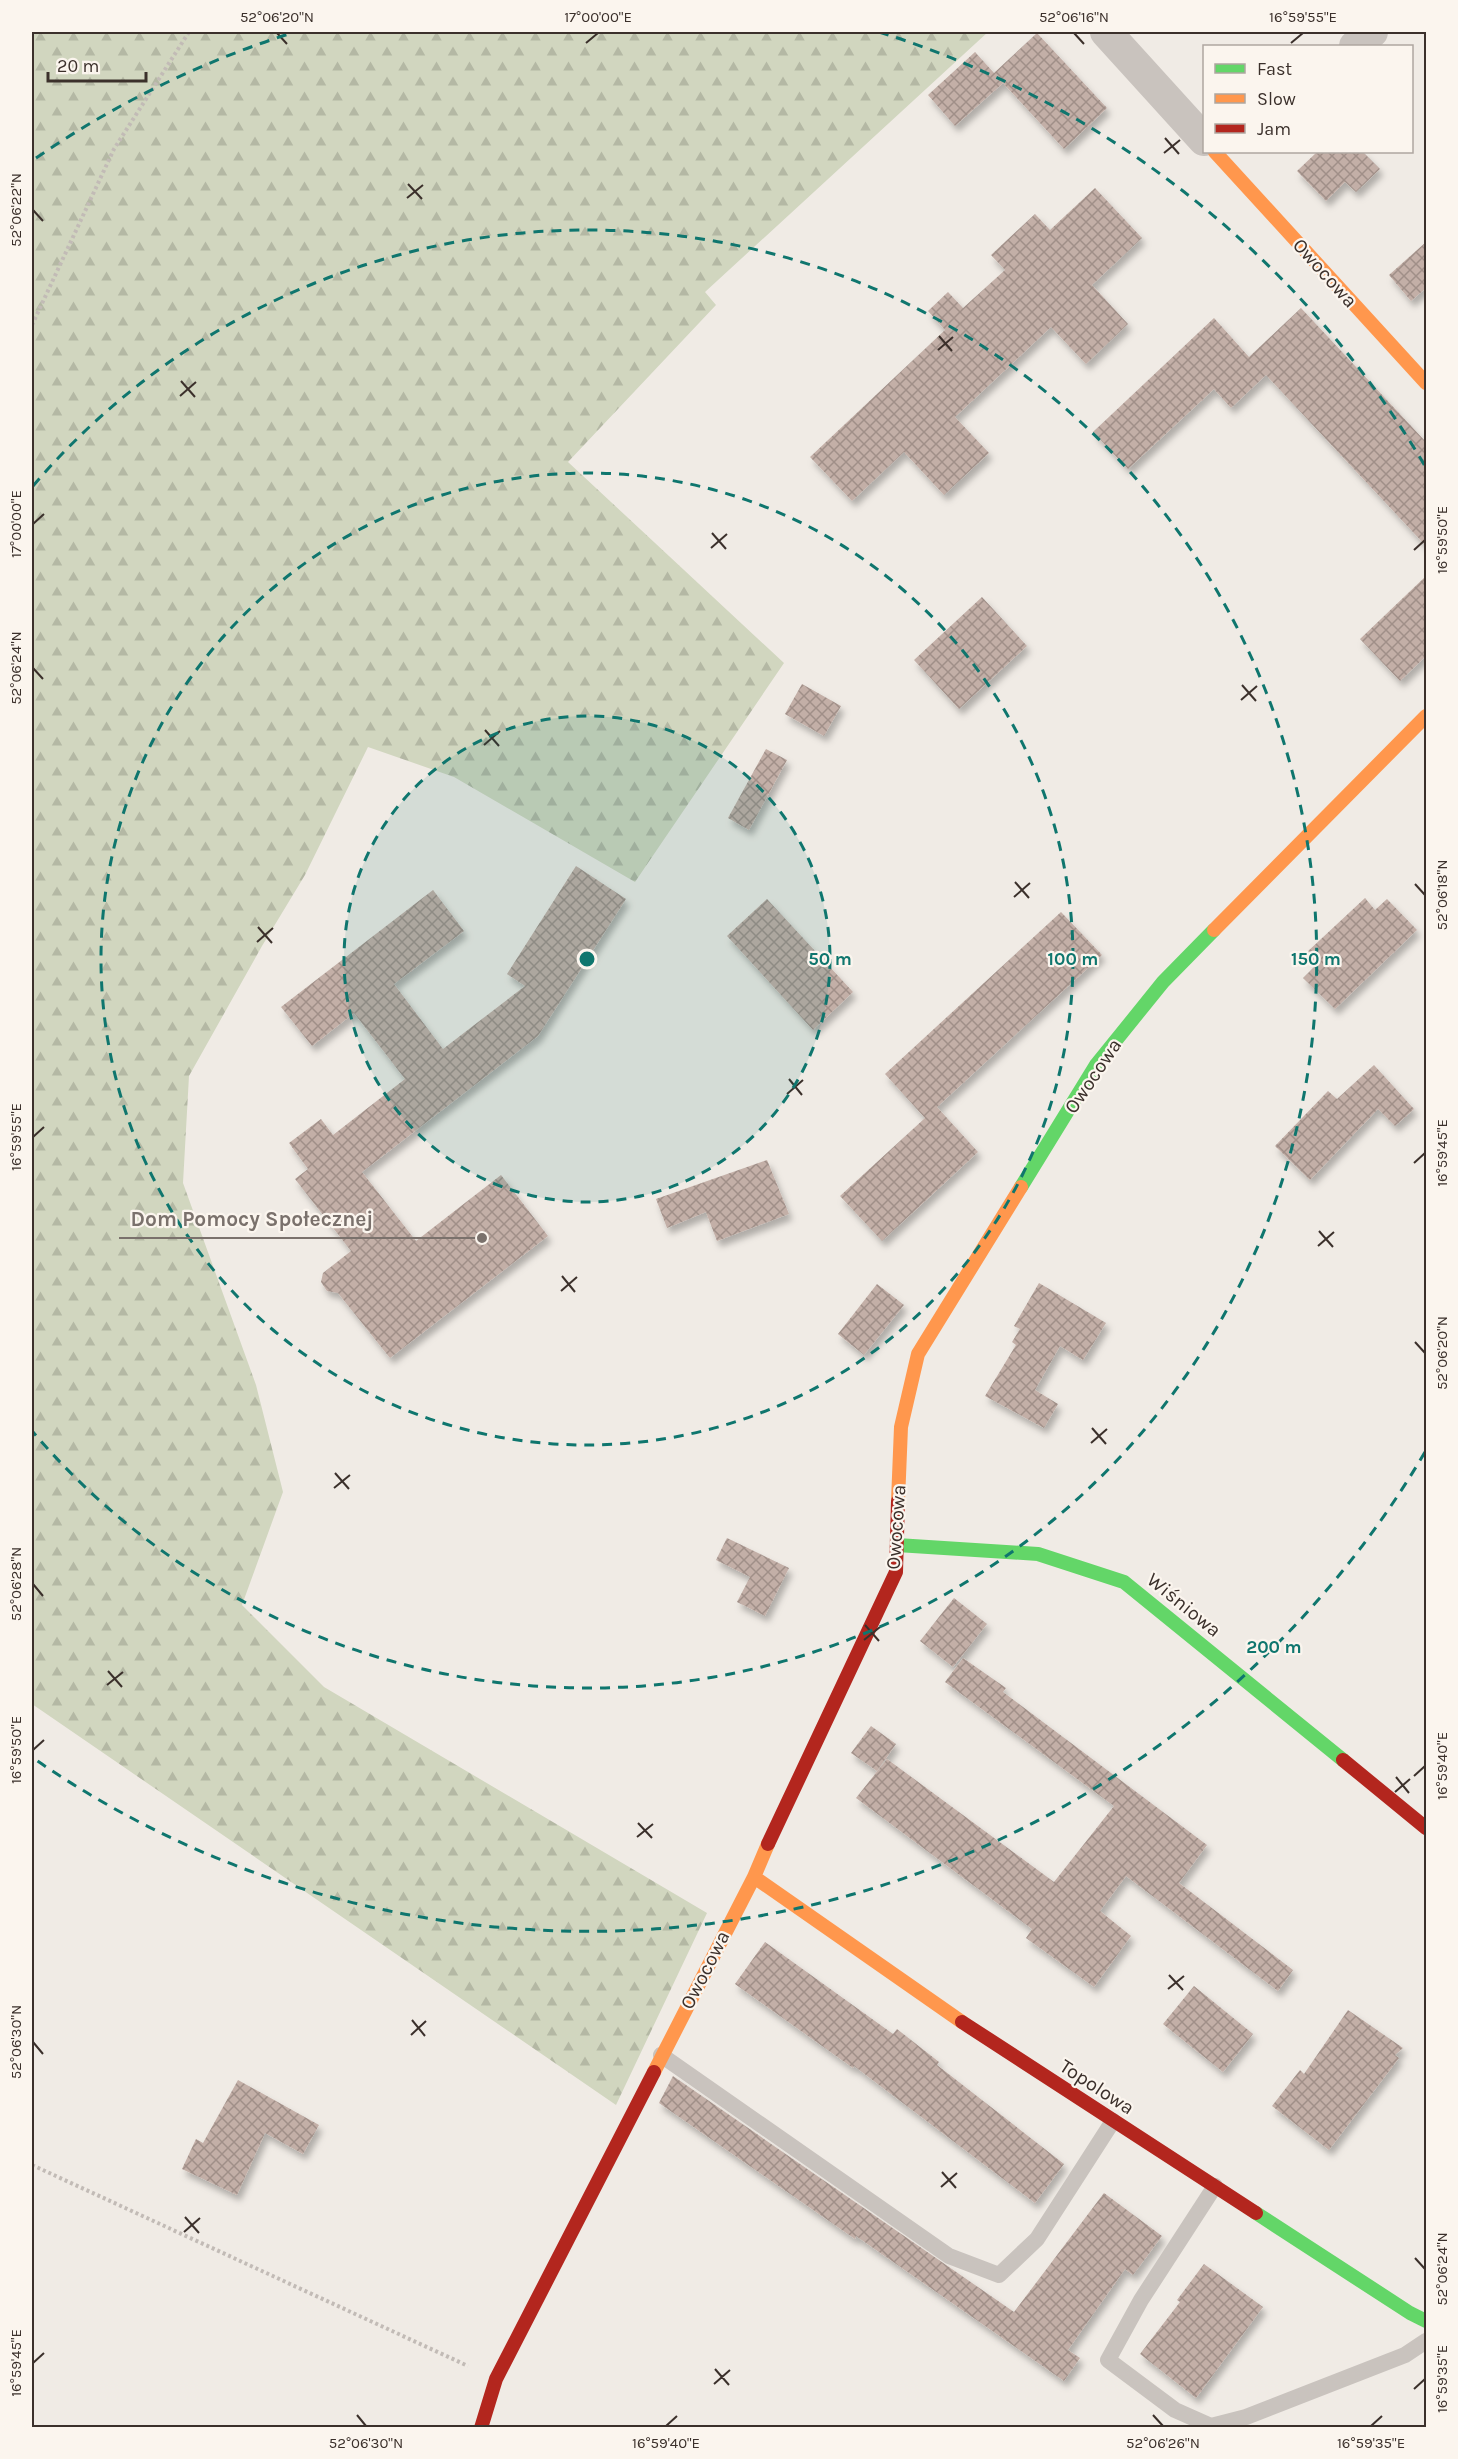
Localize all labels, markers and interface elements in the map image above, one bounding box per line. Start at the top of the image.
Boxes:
text: 52°06'20"N [240,8,314,26]
text: 17°00'00"E [564,8,632,26]
text: 52°06'16"N [1039,8,1109,26]
text: 16°59'55"E [1269,8,1337,26]
scale bar [48,45,146,83]
legend [1203,45,1413,153]
text: 20 m [57,55,99,77]
text: Fast [1257,58,1292,80]
text: Slow [1257,88,1296,110]
text: Jam [1257,118,1291,140]
text: 52°06'22"N [7,173,25,247]
street label: Owocowa [1288,234,1362,312]
text: 17°00'00"E [7,490,25,558]
text: 16°59'50"E [1433,506,1451,574]
text: 52°06'24"N [7,631,25,705]
text: 52°06'18"N [1433,860,1451,930]
text: 50 m [808,948,852,970]
text: 100 m [1048,948,1098,970]
text: 150 m [1291,948,1341,970]
centre of rings [577,949,597,969]
street label: Owocowa [1060,1034,1126,1118]
text: 16°59'55"E [7,1103,25,1171]
text: 16°59'45"E [1433,1119,1451,1187]
callout: Dom Pomocy Społecznej [119,1199,386,1238]
text: Dom Pomocy Społecznej [131,1207,373,1231]
text: 52°06'20"N [1433,1316,1451,1390]
street label: Owocowa [882,1484,910,1570]
text: 52°06'28"N [7,1547,25,1621]
street label: Wiśniowa [1142,1568,1226,1642]
text: 200 m [1246,1636,1302,1658]
text: 16°59'50"E [7,1716,25,1784]
text: 16°59'40"E [1433,1732,1451,1800]
street label: Owocowa [675,1927,735,2013]
text: 52°06'30"N [7,2005,25,2079]
street label: Topolowa [1056,2054,1138,2120]
text: 52°06'24"N [1433,2232,1451,2306]
text: 16°59'45"E [7,2329,25,2397]
text: 16°59'35"E [1433,2345,1451,2413]
text: 52°06'30"N [329,2434,403,2452]
text: 16°59'40"E [632,2434,700,2452]
text: 52°06'26"N [1126,2434,1200,2452]
text: 16°59'35"E [1337,2434,1405,2452]

